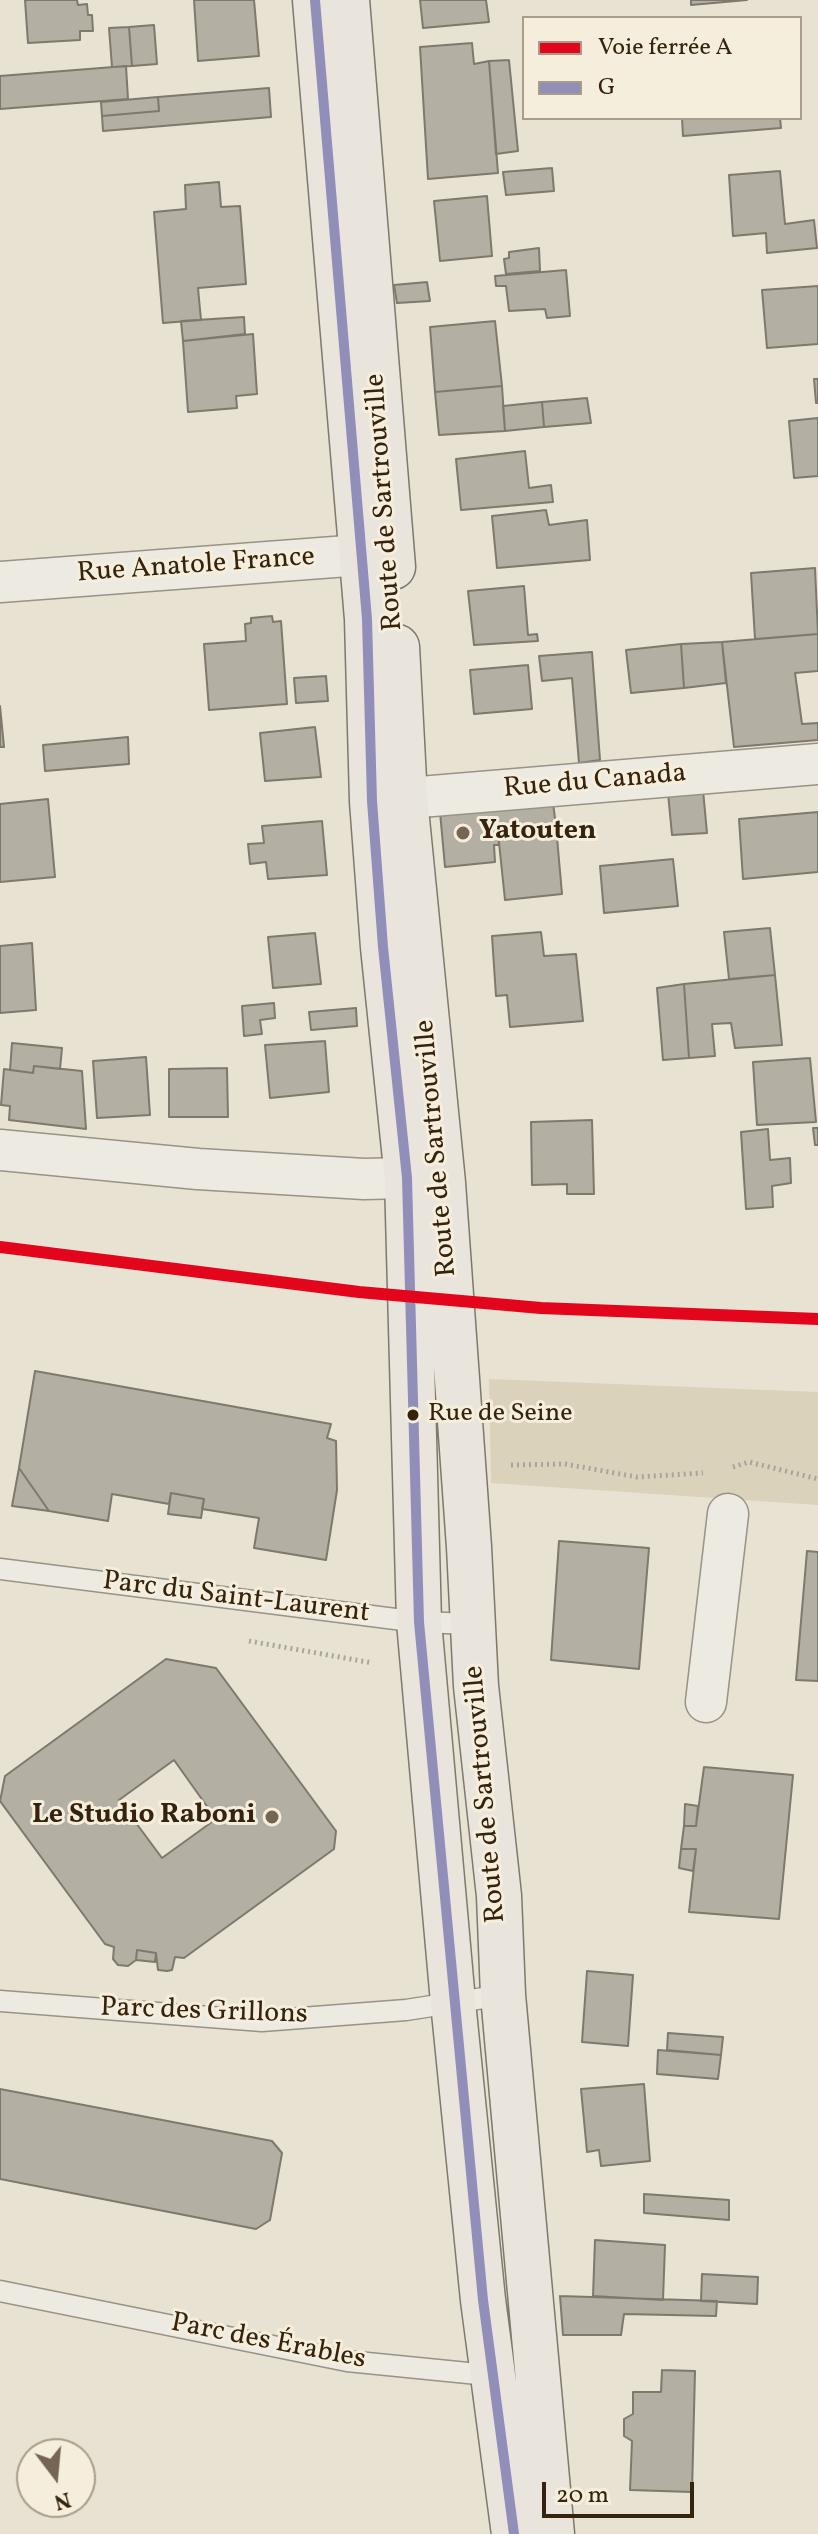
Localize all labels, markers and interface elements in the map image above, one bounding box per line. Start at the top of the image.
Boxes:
legend [522,16,802,120]
text: Voie ferrée A [598,31,733,65]
text: G [598,71,616,105]
street label: Route de Sartrouville [360,372,412,632]
street label: Rue Anatole France [76,542,316,592]
street label: Rue du Canada [502,758,688,808]
place label: Yatouten [479,816,596,850]
marker: Yatouten [454,824,472,842]
street label: Route de Sartrouville [410,1018,466,1278]
place label: Rue de Seine [428,1399,573,1431]
marker: Rue de Seine [405,1407,421,1423]
street label: Parc du Saint-Laurent [100,1566,372,1632]
street label: Route de Sartrouville [459,1664,515,1924]
place label: Le Studio Raboni [32,1800,256,1834]
marker: Le Studio Raboni [263,1808,281,1826]
street label: Parc des Grillons [100,1993,308,2033]
street label: Parc des Érables [168,2308,368,2378]
north arrow [16,2438,96,2518]
scale bar [546,2466,698,2516]
text: 20 m [556,2479,609,2513]
text: N [50,2483,74,2517]

